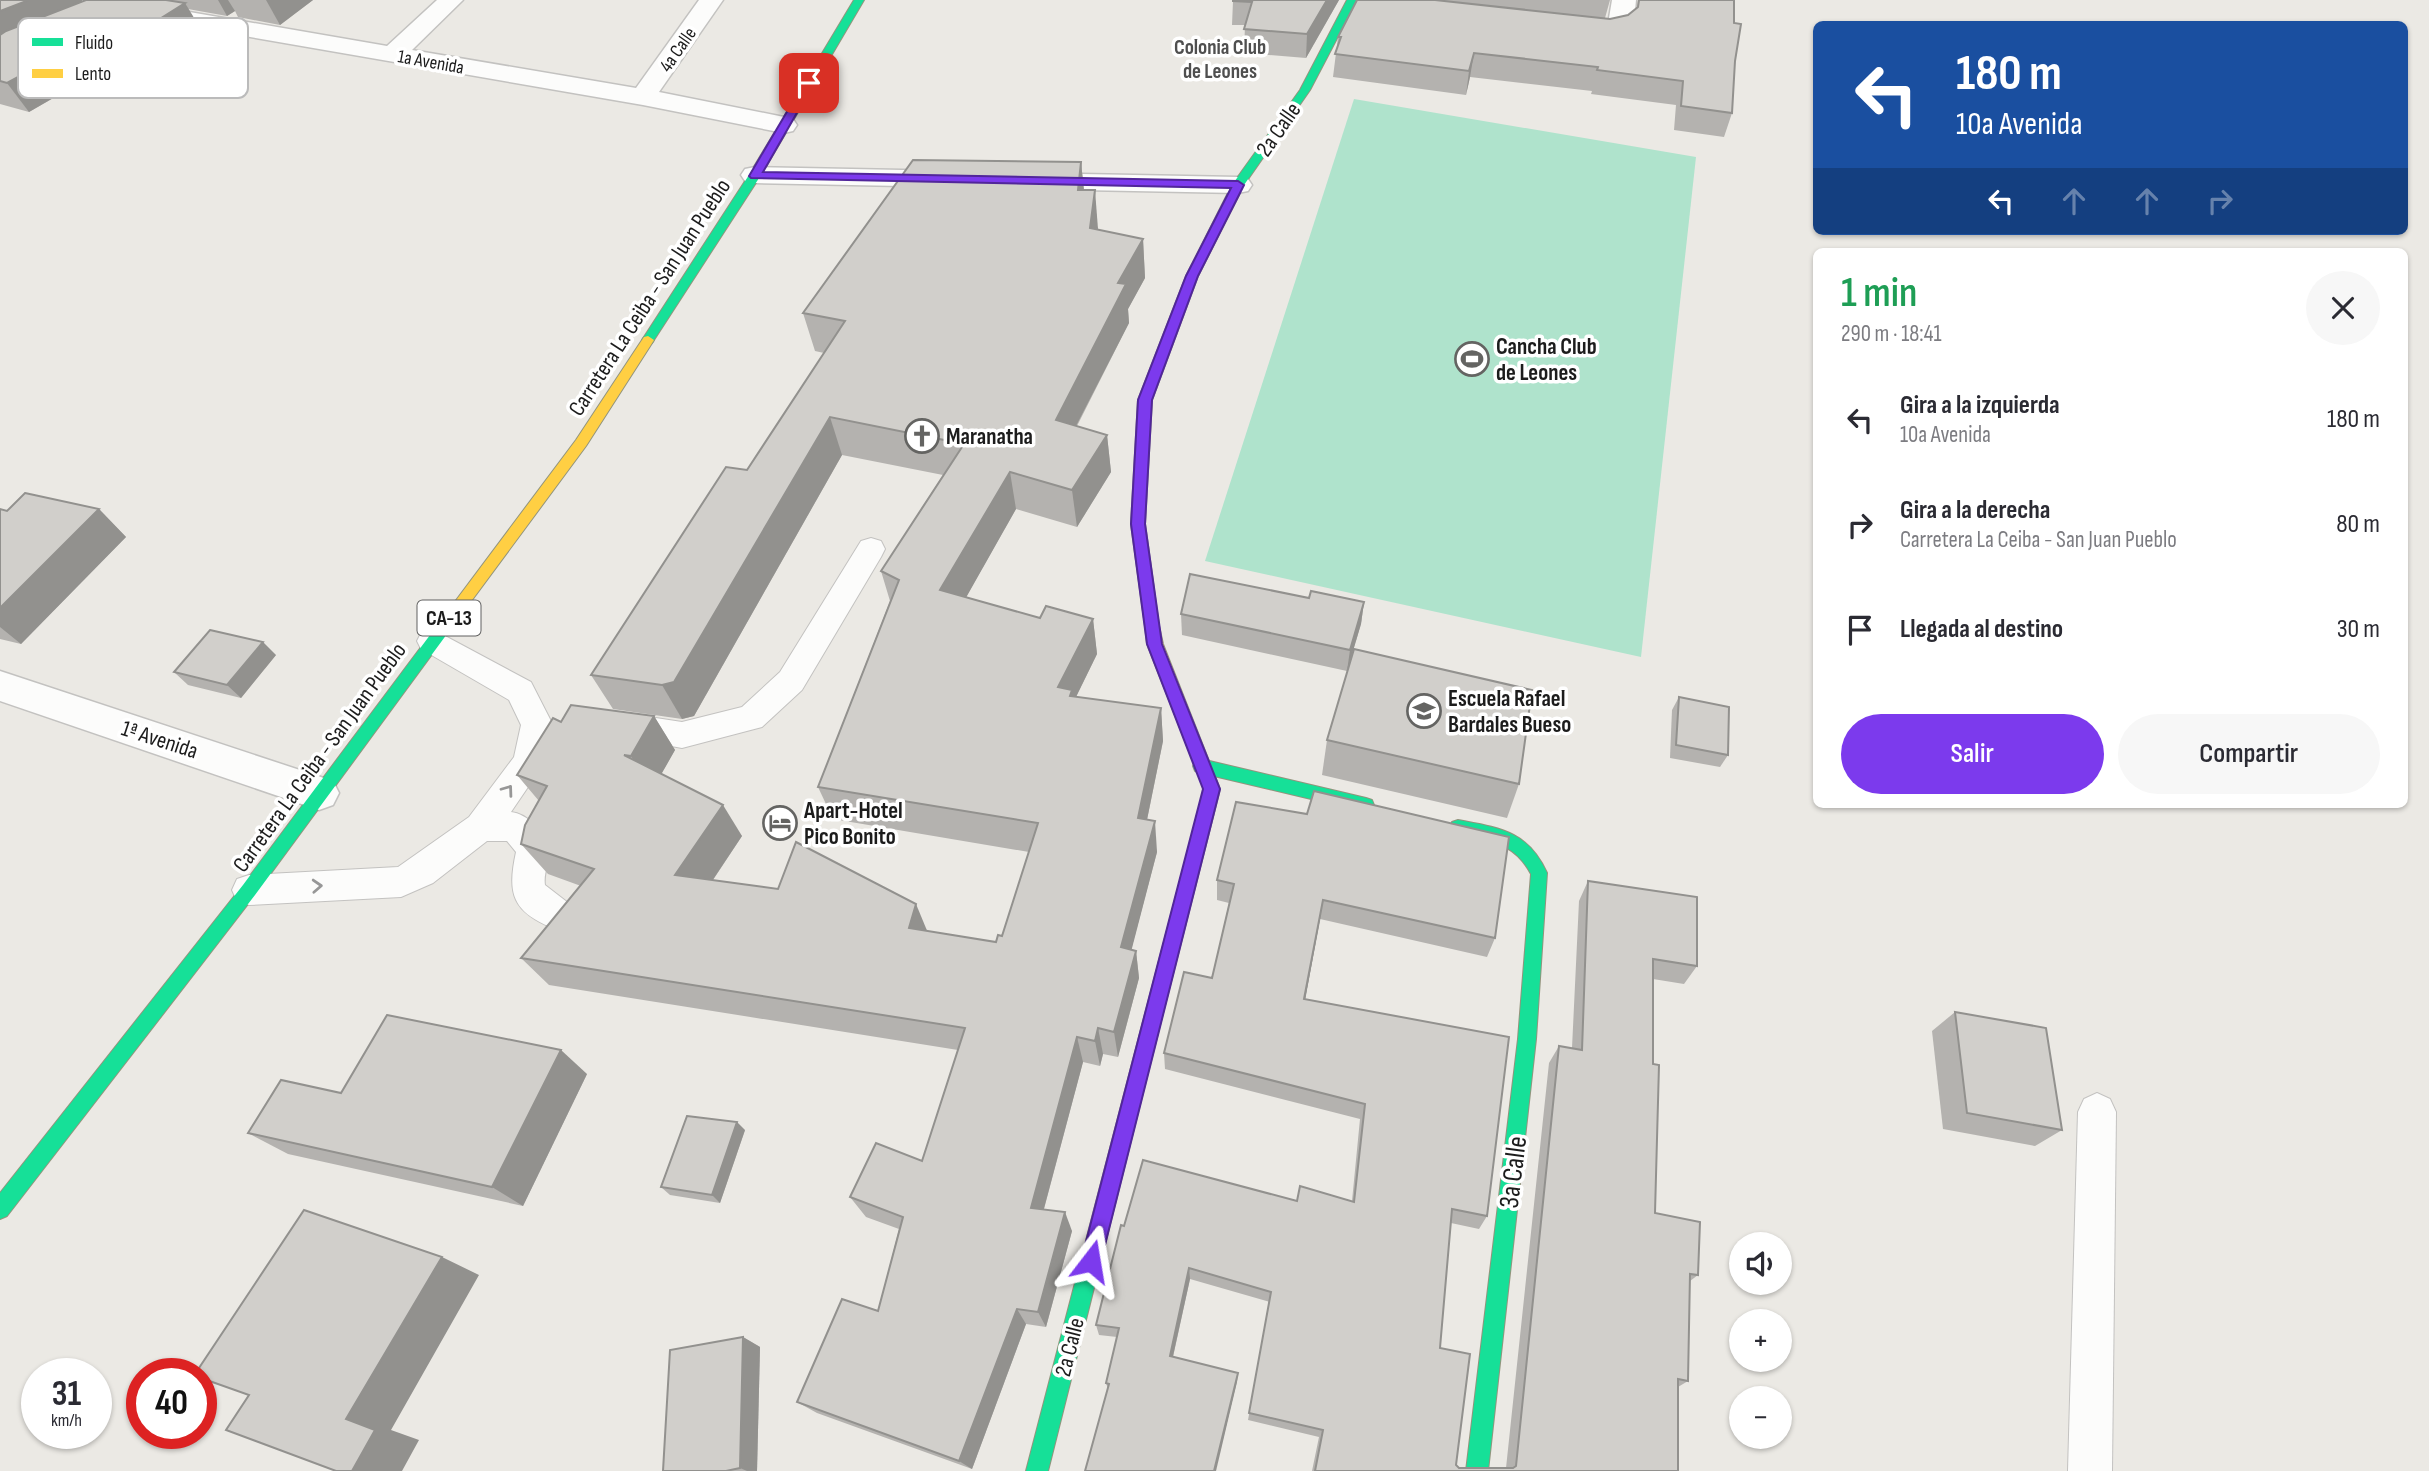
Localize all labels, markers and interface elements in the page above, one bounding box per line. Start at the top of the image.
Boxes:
legend [18,18,248,98]
street label: 4a Calle [655,23,702,77]
text: Fluido [75,32,113,55]
district label: Colonia Club de Leones [1174,35,1266,84]
street label: 1a Avenida [396,45,466,80]
text: 180 m [1956,45,2062,104]
icon: left [1841,49,1932,140]
pin [779,53,839,113]
text: Lento [75,63,111,86]
icon: arrive [790,64,828,102]
street label: 2a Calle [1250,97,1307,162]
text: 10a Avenida [1956,105,2083,144]
street label: Carretera La Ceiba - San Juan Pueblo [563,174,737,421]
icon: left [1982,182,2020,220]
icon: ahead [2055,182,2093,220]
icon: ahead [2128,182,2166,220]
icon: right [2201,182,2239,220]
text: 1 min [1841,268,1917,319]
button: close [2306,271,2380,345]
text: 290 m · 18:41 [1841,320,1941,348]
place label: Cancha Club de Leones [1496,333,1597,387]
sports icon: Cancha Club de Leones [1453,340,1491,378]
text: Gira a la izquierda [1900,390,2060,421]
icon: left [1841,401,1879,439]
text: 180 m [2327,404,2380,435]
church icon: Maranatha [903,417,941,455]
text: 10a Avenida [1900,421,1991,449]
place label: Maranatha [946,423,1033,451]
text: Gira a la derecha [1900,495,2050,526]
icon: right [1841,506,1879,544]
text: 80 m [2336,509,2380,540]
text: Carretera La Ceiba - San Juan Pueblo [1900,526,2177,554]
road number: CA-13 [418,600,480,636]
icon: arrive [1841,611,1879,649]
text: Llegada al destino [1900,614,2063,645]
text: 30 m [2337,614,2380,645]
street label: Carretera La Ceiba - San Juan Pueblo [227,637,413,878]
place label: Escuela Rafael Bardales Bueso [1448,685,1571,739]
school or university icon: Escuela Rafael Bardales Bueso [1405,692,1443,730]
street label: 1ª Avenida [118,714,201,765]
button: Salir [1841,714,2104,794]
button: Compartir [2118,714,2380,794]
one-way arrow [500,785,513,798]
place label: Apart-Hotel Pico Bonito [803,797,903,851]
hotel icon: Apart-Hotel Pico Bonito [761,804,799,842]
one-way arrow [312,879,323,894]
street label: 3a Calle [1493,1134,1534,1210]
position arrow [1054,1224,1128,1298]
map controls [1729,1232,1792,1449]
button: sound [1729,1232,1792,1295]
button: + [1729,1309,1792,1372]
street label: 2a Calle [1049,1315,1091,1379]
speed limit sign: 40 [126,1358,217,1449]
text: 31 [52,1373,81,1416]
button: − [1729,1386,1792,1449]
text: km/h [51,1410,82,1431]

